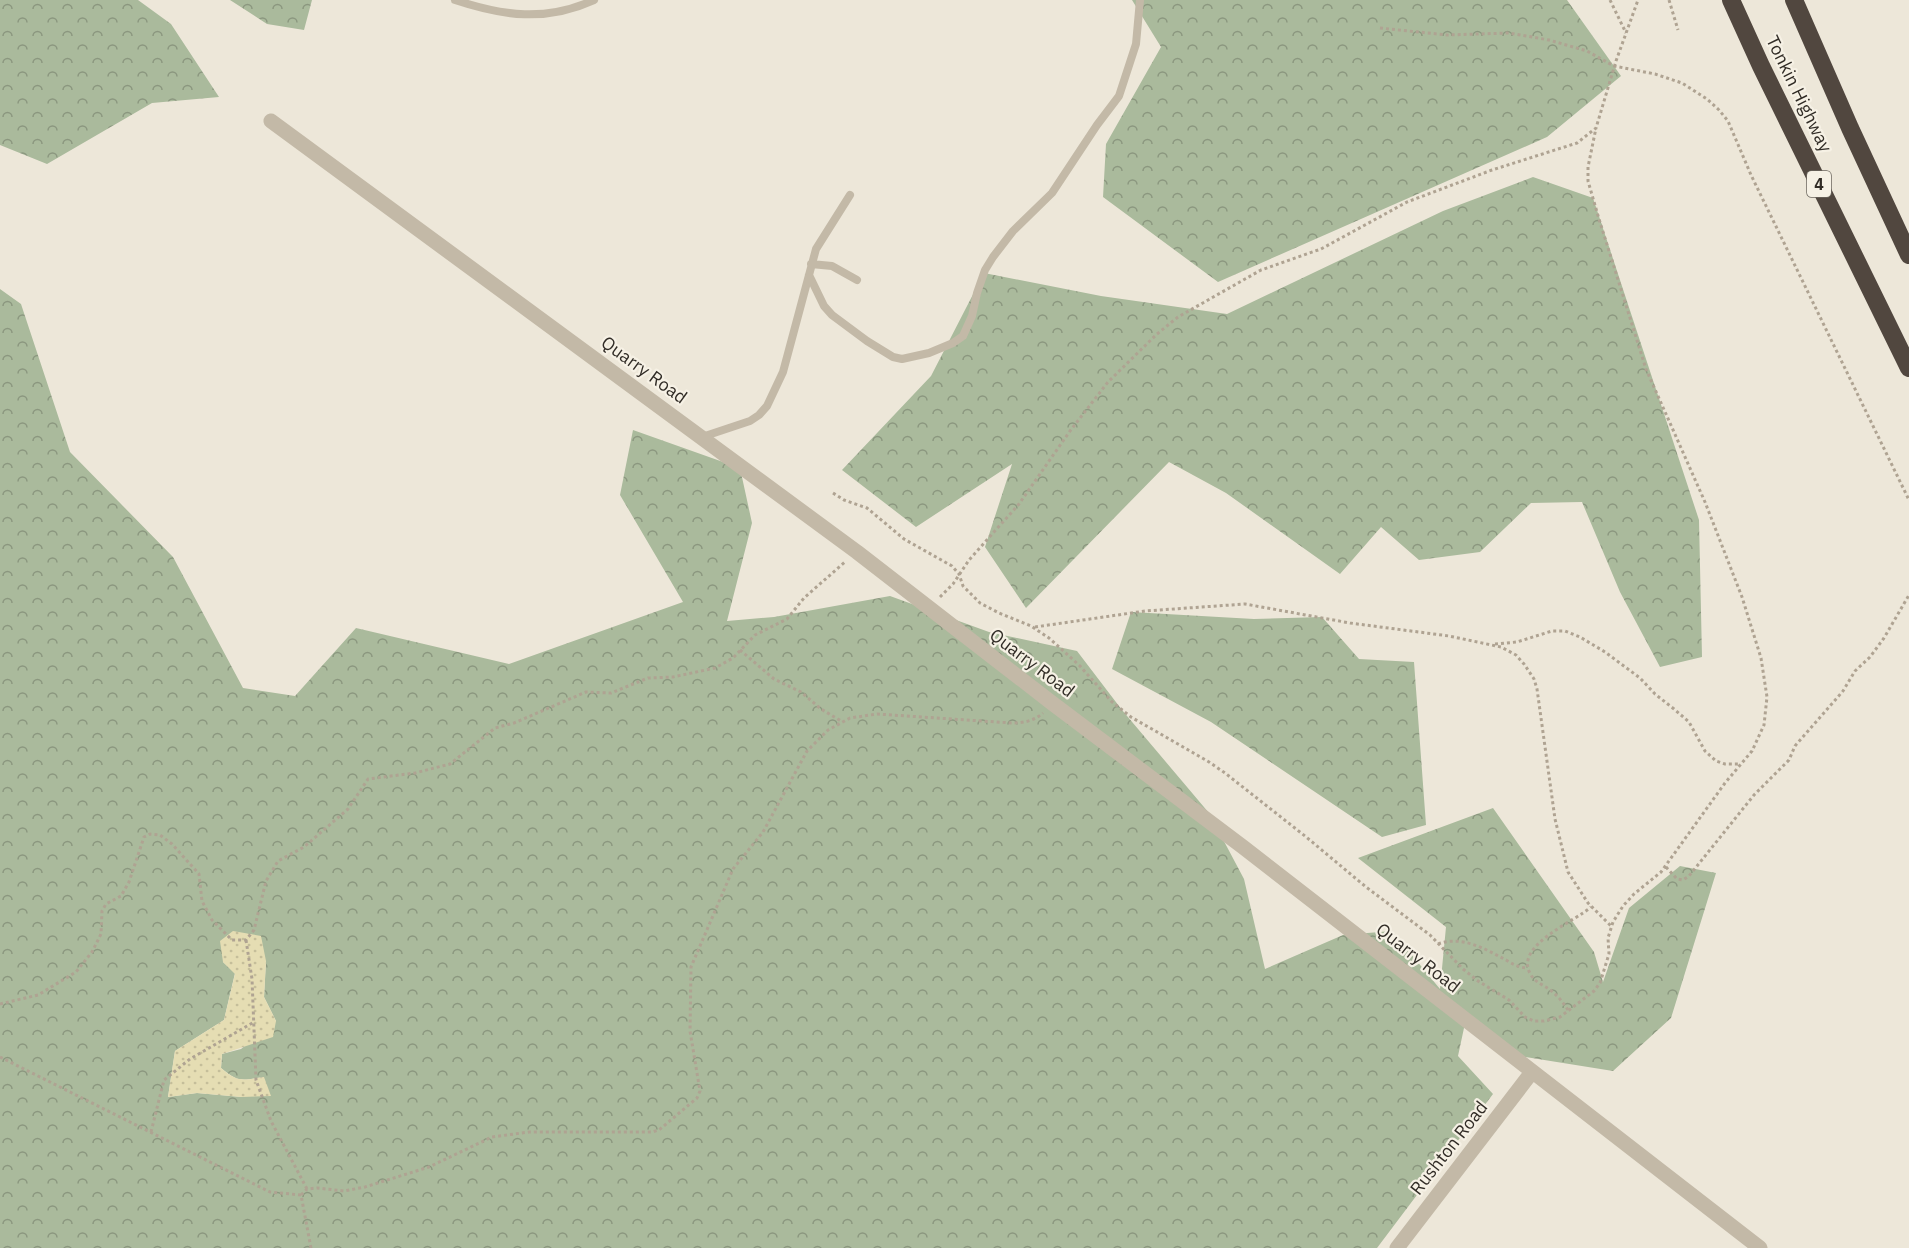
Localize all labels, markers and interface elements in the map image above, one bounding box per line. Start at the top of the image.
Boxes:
street label: Tonkin Highway [1761,32,1838,156]
road number: 4 [1807,171,1831,197]
street label: Quarry Road [597,331,692,408]
street label: Quarry Road [985,623,1079,702]
street label: Quarry Road [1372,918,1465,998]
street label: Rushton Road [1405,1096,1492,1199]

